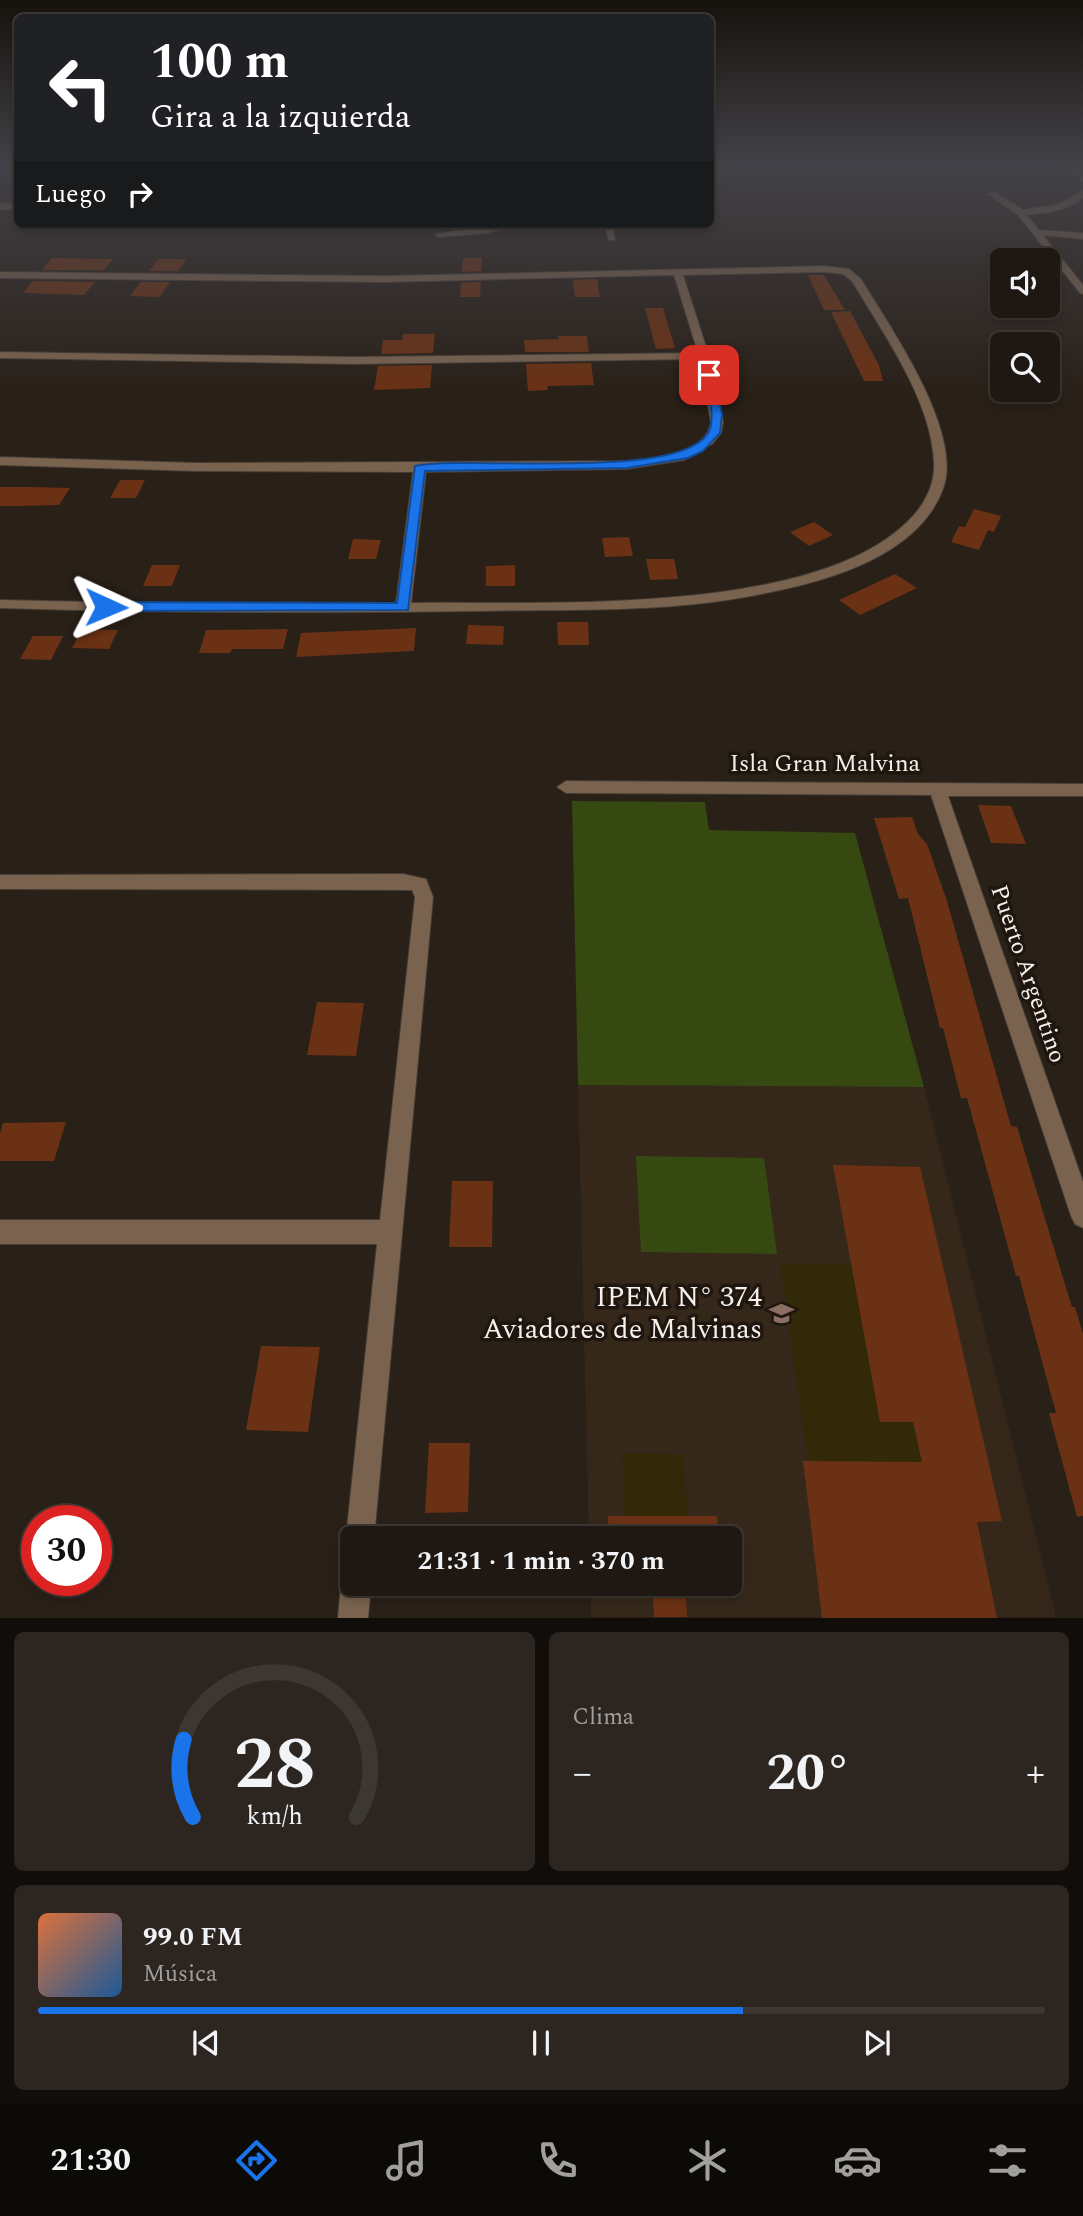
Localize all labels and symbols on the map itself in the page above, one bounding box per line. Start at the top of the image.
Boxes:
pin [679,345,739,405]
position arrow [69,570,143,644]
street label: Isla Gran Malvina [730,746,921,782]
street label: Puerto Argentino [981,880,1075,1068]
place label: IPEM N° 374 Aviadores de Malvinas [483,1276,762,1351]
school or university icon: IPEM N° 374 Aviadores de Malvinas [768,1299,796,1327]
speed limit sign: 30 [21,1505,112,1596]

